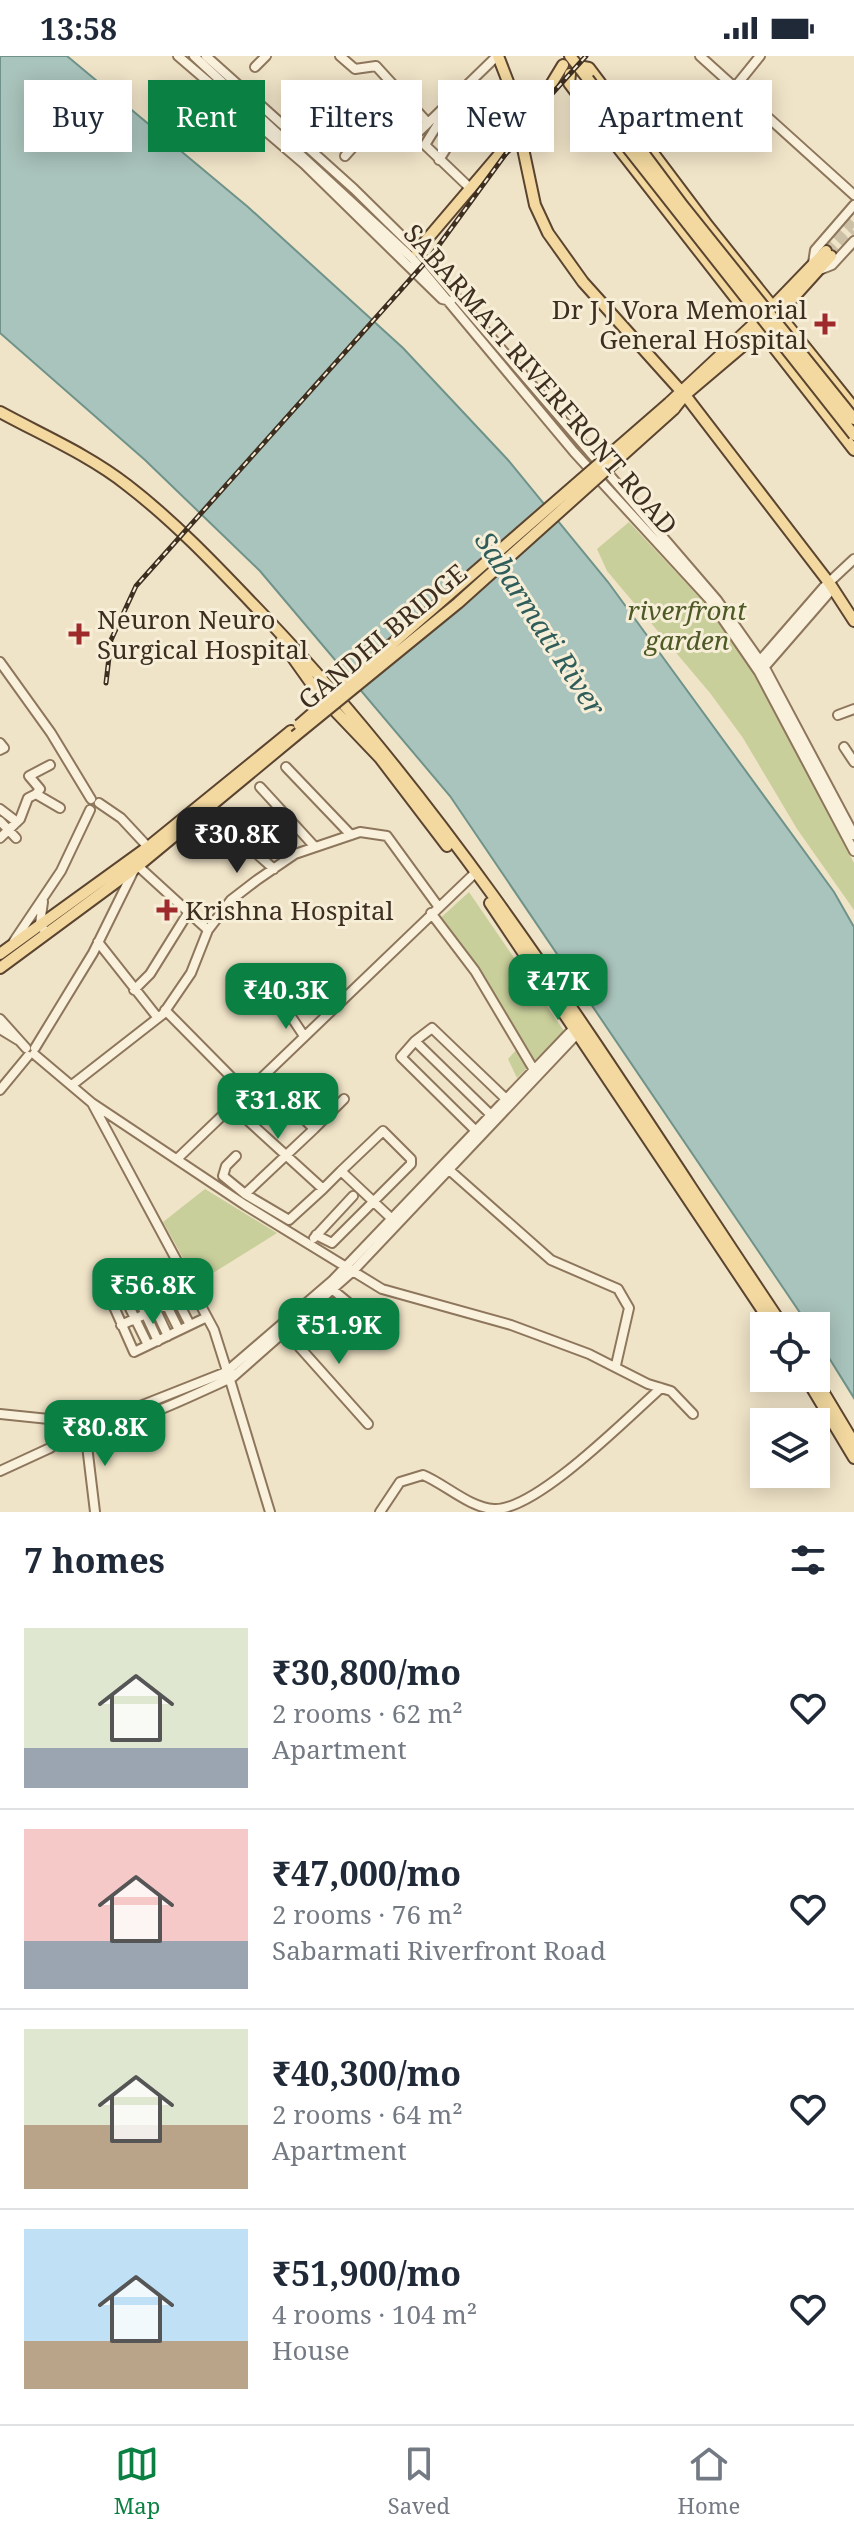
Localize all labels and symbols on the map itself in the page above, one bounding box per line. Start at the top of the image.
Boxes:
street label: SABARMATI RIVERFRONT ROAD [396,216,686,542]
place label: Dr J J Vora Memorial General Hospital [552,291,807,357]
marker: Dr J J Vora Memorial General Hospital [814,313,836,335]
water label: Sabarmati River [467,523,615,723]
street label: GANDHI BRIDGE [290,555,474,717]
park label: riverfront garden [627,592,747,658]
place label: Neuron Neuro Surgical Hospital [97,601,308,667]
marker: Neuron Neuro Surgical Hospital [68,623,90,645]
pin: ₹30.8K [172,807,302,875]
place label: Krishna Hospital [185,892,394,928]
marker: Krishna Hospital [156,899,178,921]
pin: ₹47K [511,954,605,1022]
pin: ₹40.3K [221,963,351,1031]
pin: ₹31.8K [213,1073,343,1141]
pin: ₹56.8K [88,1258,218,1326]
pin: ₹51.9K [274,1298,404,1366]
pin: ₹80.8K [40,1400,170,1468]

